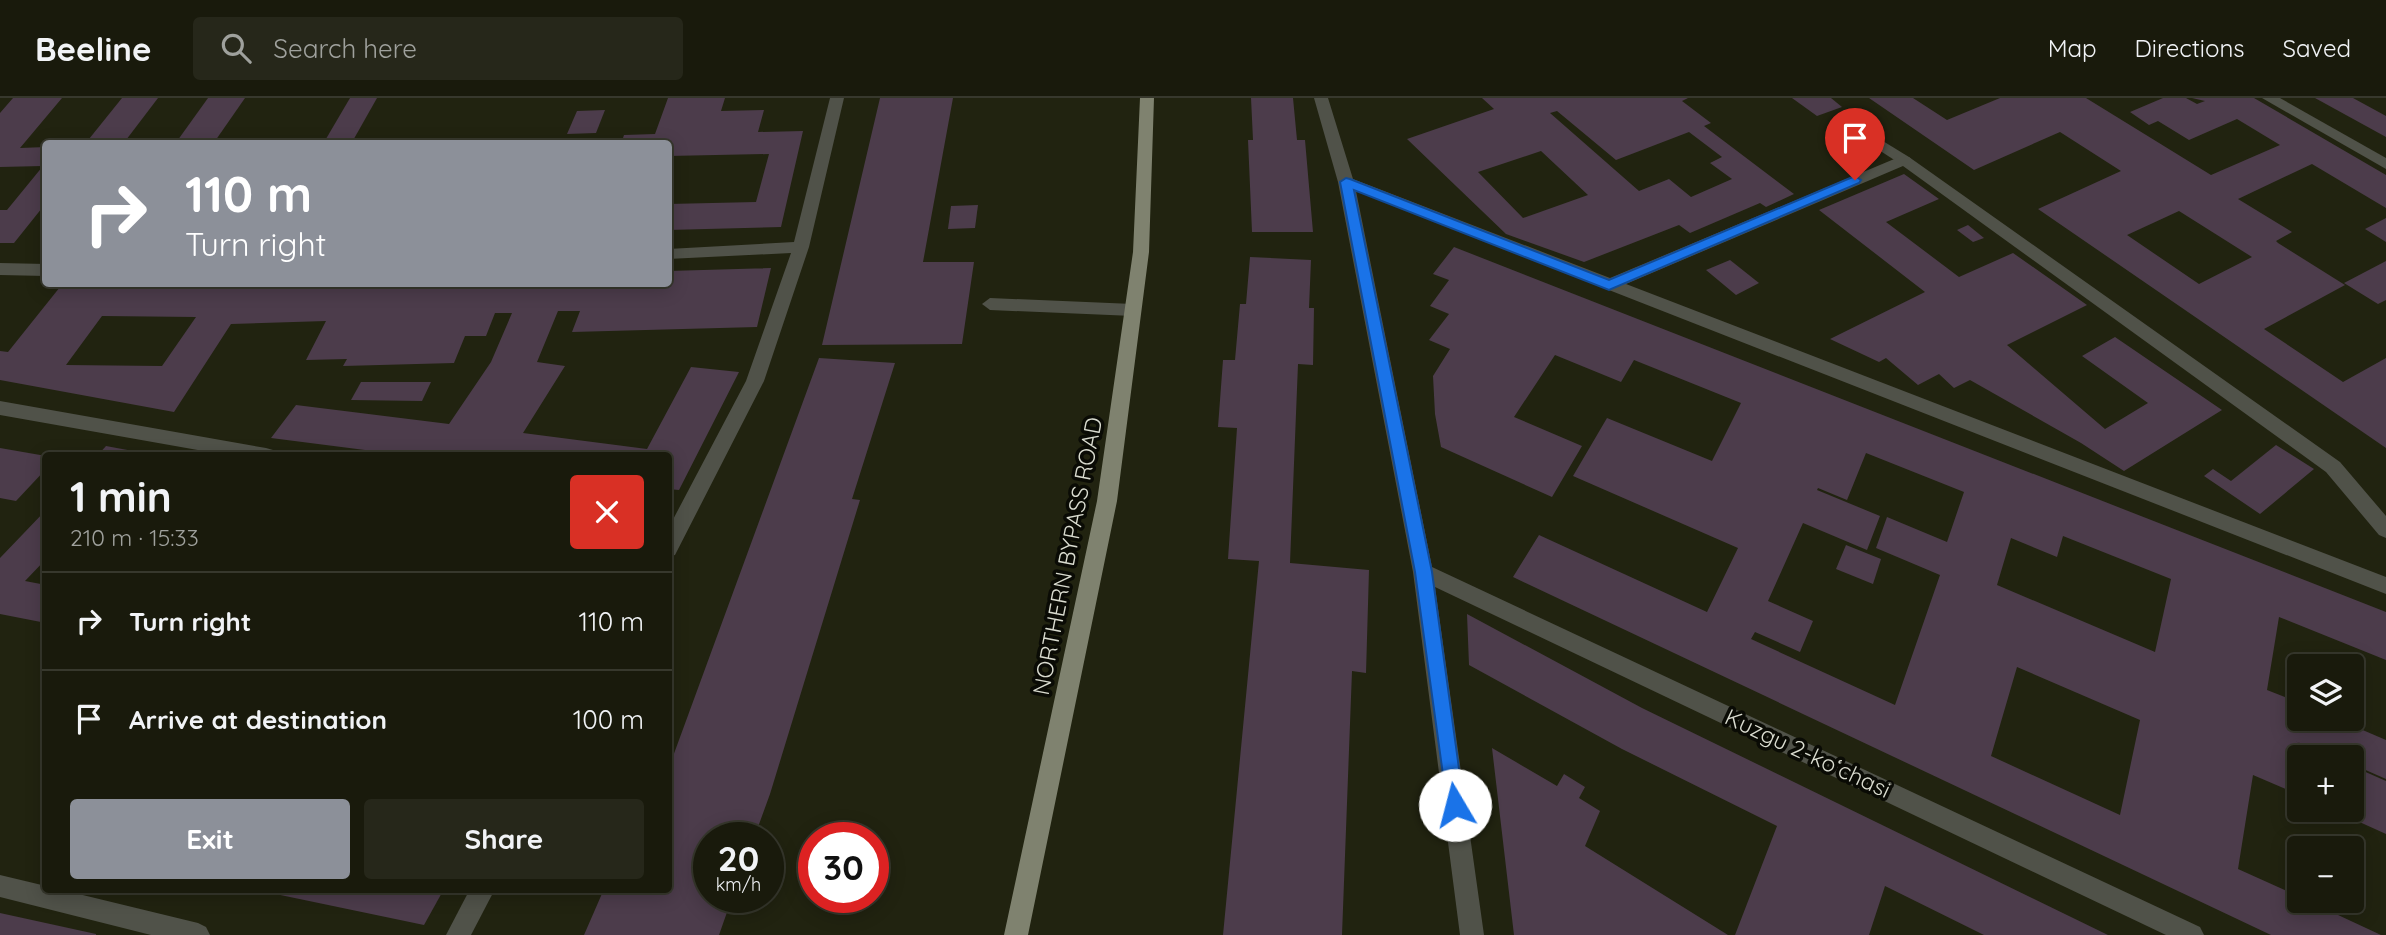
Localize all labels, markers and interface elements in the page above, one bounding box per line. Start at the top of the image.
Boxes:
search box [193,17,683,80]
text: Beeline [35,28,151,69]
icon: search [217,29,255,67]
text: Search here [273,32,417,65]
text: Map [2048,33,2097,63]
text: Directions [2135,33,2245,63]
text: Saved [2283,33,2351,63]
pin [1825,108,1885,180]
icon: arrive [1836,119,1874,157]
text: 110 m [185,163,312,224]
icon: right [70,168,161,259]
text: Turn right [185,224,326,264]
street label: NORTHERN BYPASS ROAD [1026,415,1108,697]
text: 1 min [70,470,172,523]
button: close [570,475,644,549]
text: 210 m · 15:33 [70,523,199,552]
icon: right [70,602,108,640]
text: Turn right [129,605,251,638]
text: 110 m [578,605,644,638]
map controls [2287,654,2364,913]
button: layers [2287,654,2364,731]
icon: arrive [70,700,108,738]
street label: Kuzgu 2-koʻchasi [1721,702,1895,804]
text: Arrive at destination [129,703,387,736]
text: 100 m [573,703,644,736]
button: + [2287,745,2364,822]
position arrow [1418,768,1492,842]
button: Exit [70,799,350,879]
button: Share [364,799,644,879]
speed limit sign: 30 [798,822,889,913]
text: 20 [718,836,759,880]
button: − [2287,836,2364,913]
text: km/h [716,873,761,896]

